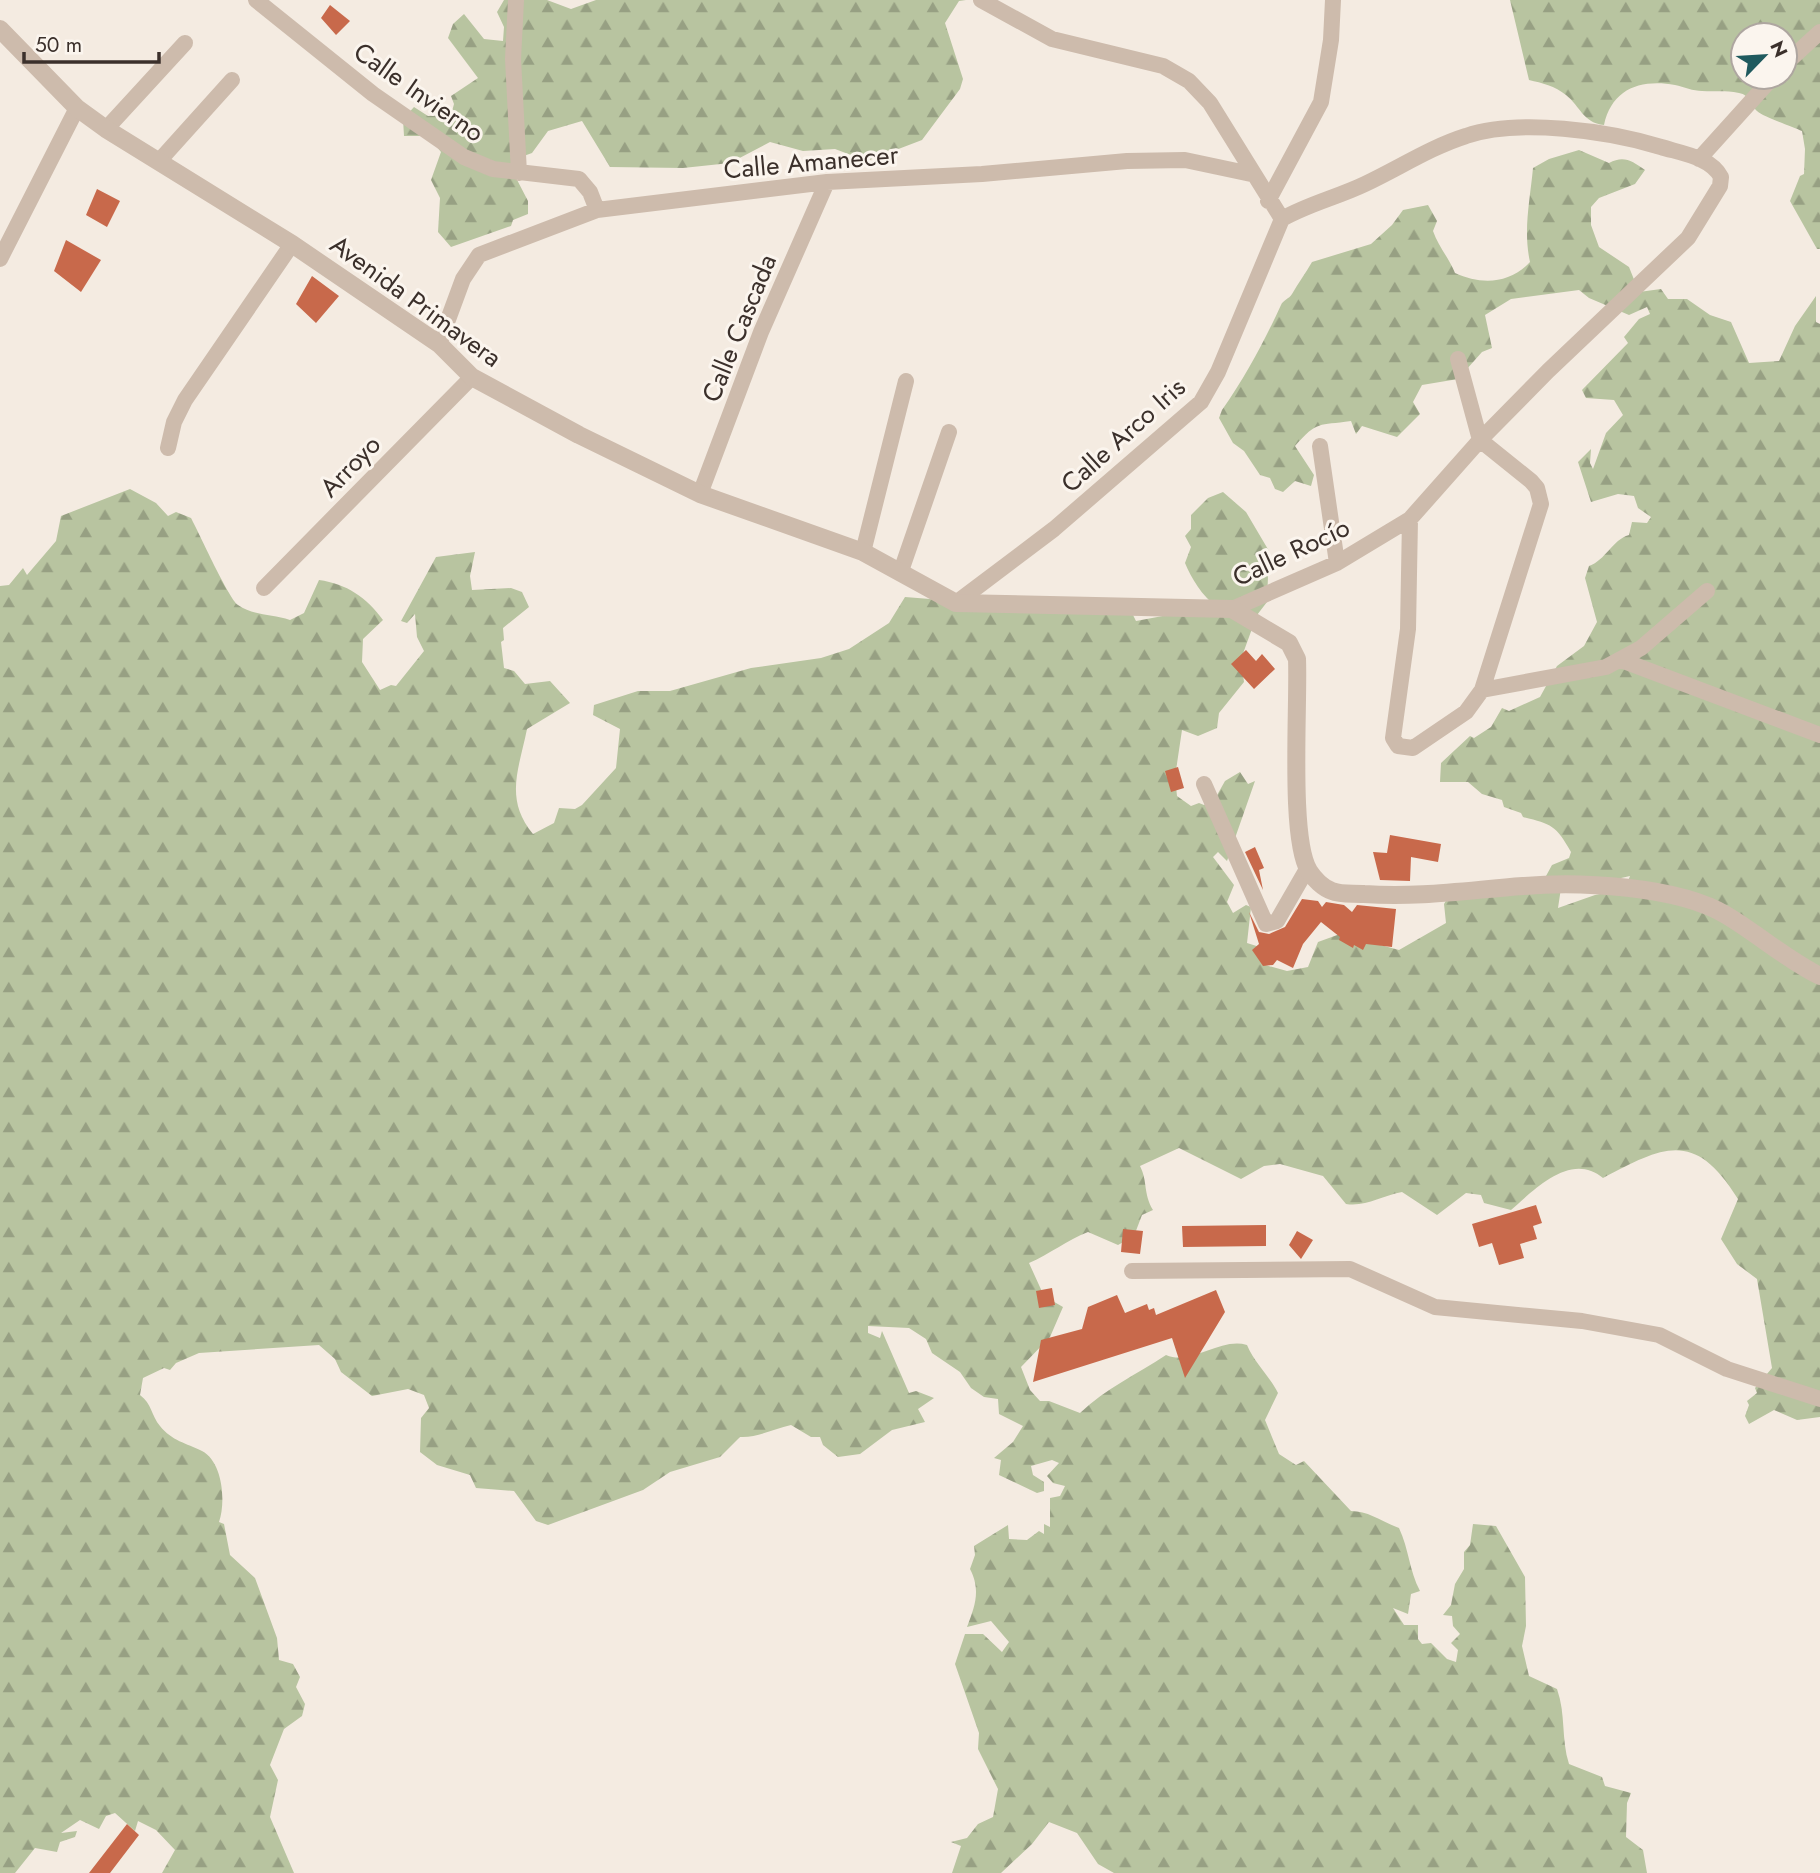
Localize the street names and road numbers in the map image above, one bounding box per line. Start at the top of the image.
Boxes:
street label: Calle Invierno [346,33,492,151]
street label: Calle Amanecer [722,135,900,189]
street label: Avenida Primavera [322,226,510,376]
street label: Calle Cascada [692,248,786,408]
street label: Calle Arco Iris [1052,369,1194,501]
street label: Arroyo [311,426,389,506]
street label: Calle Rocío [1226,508,1356,596]

